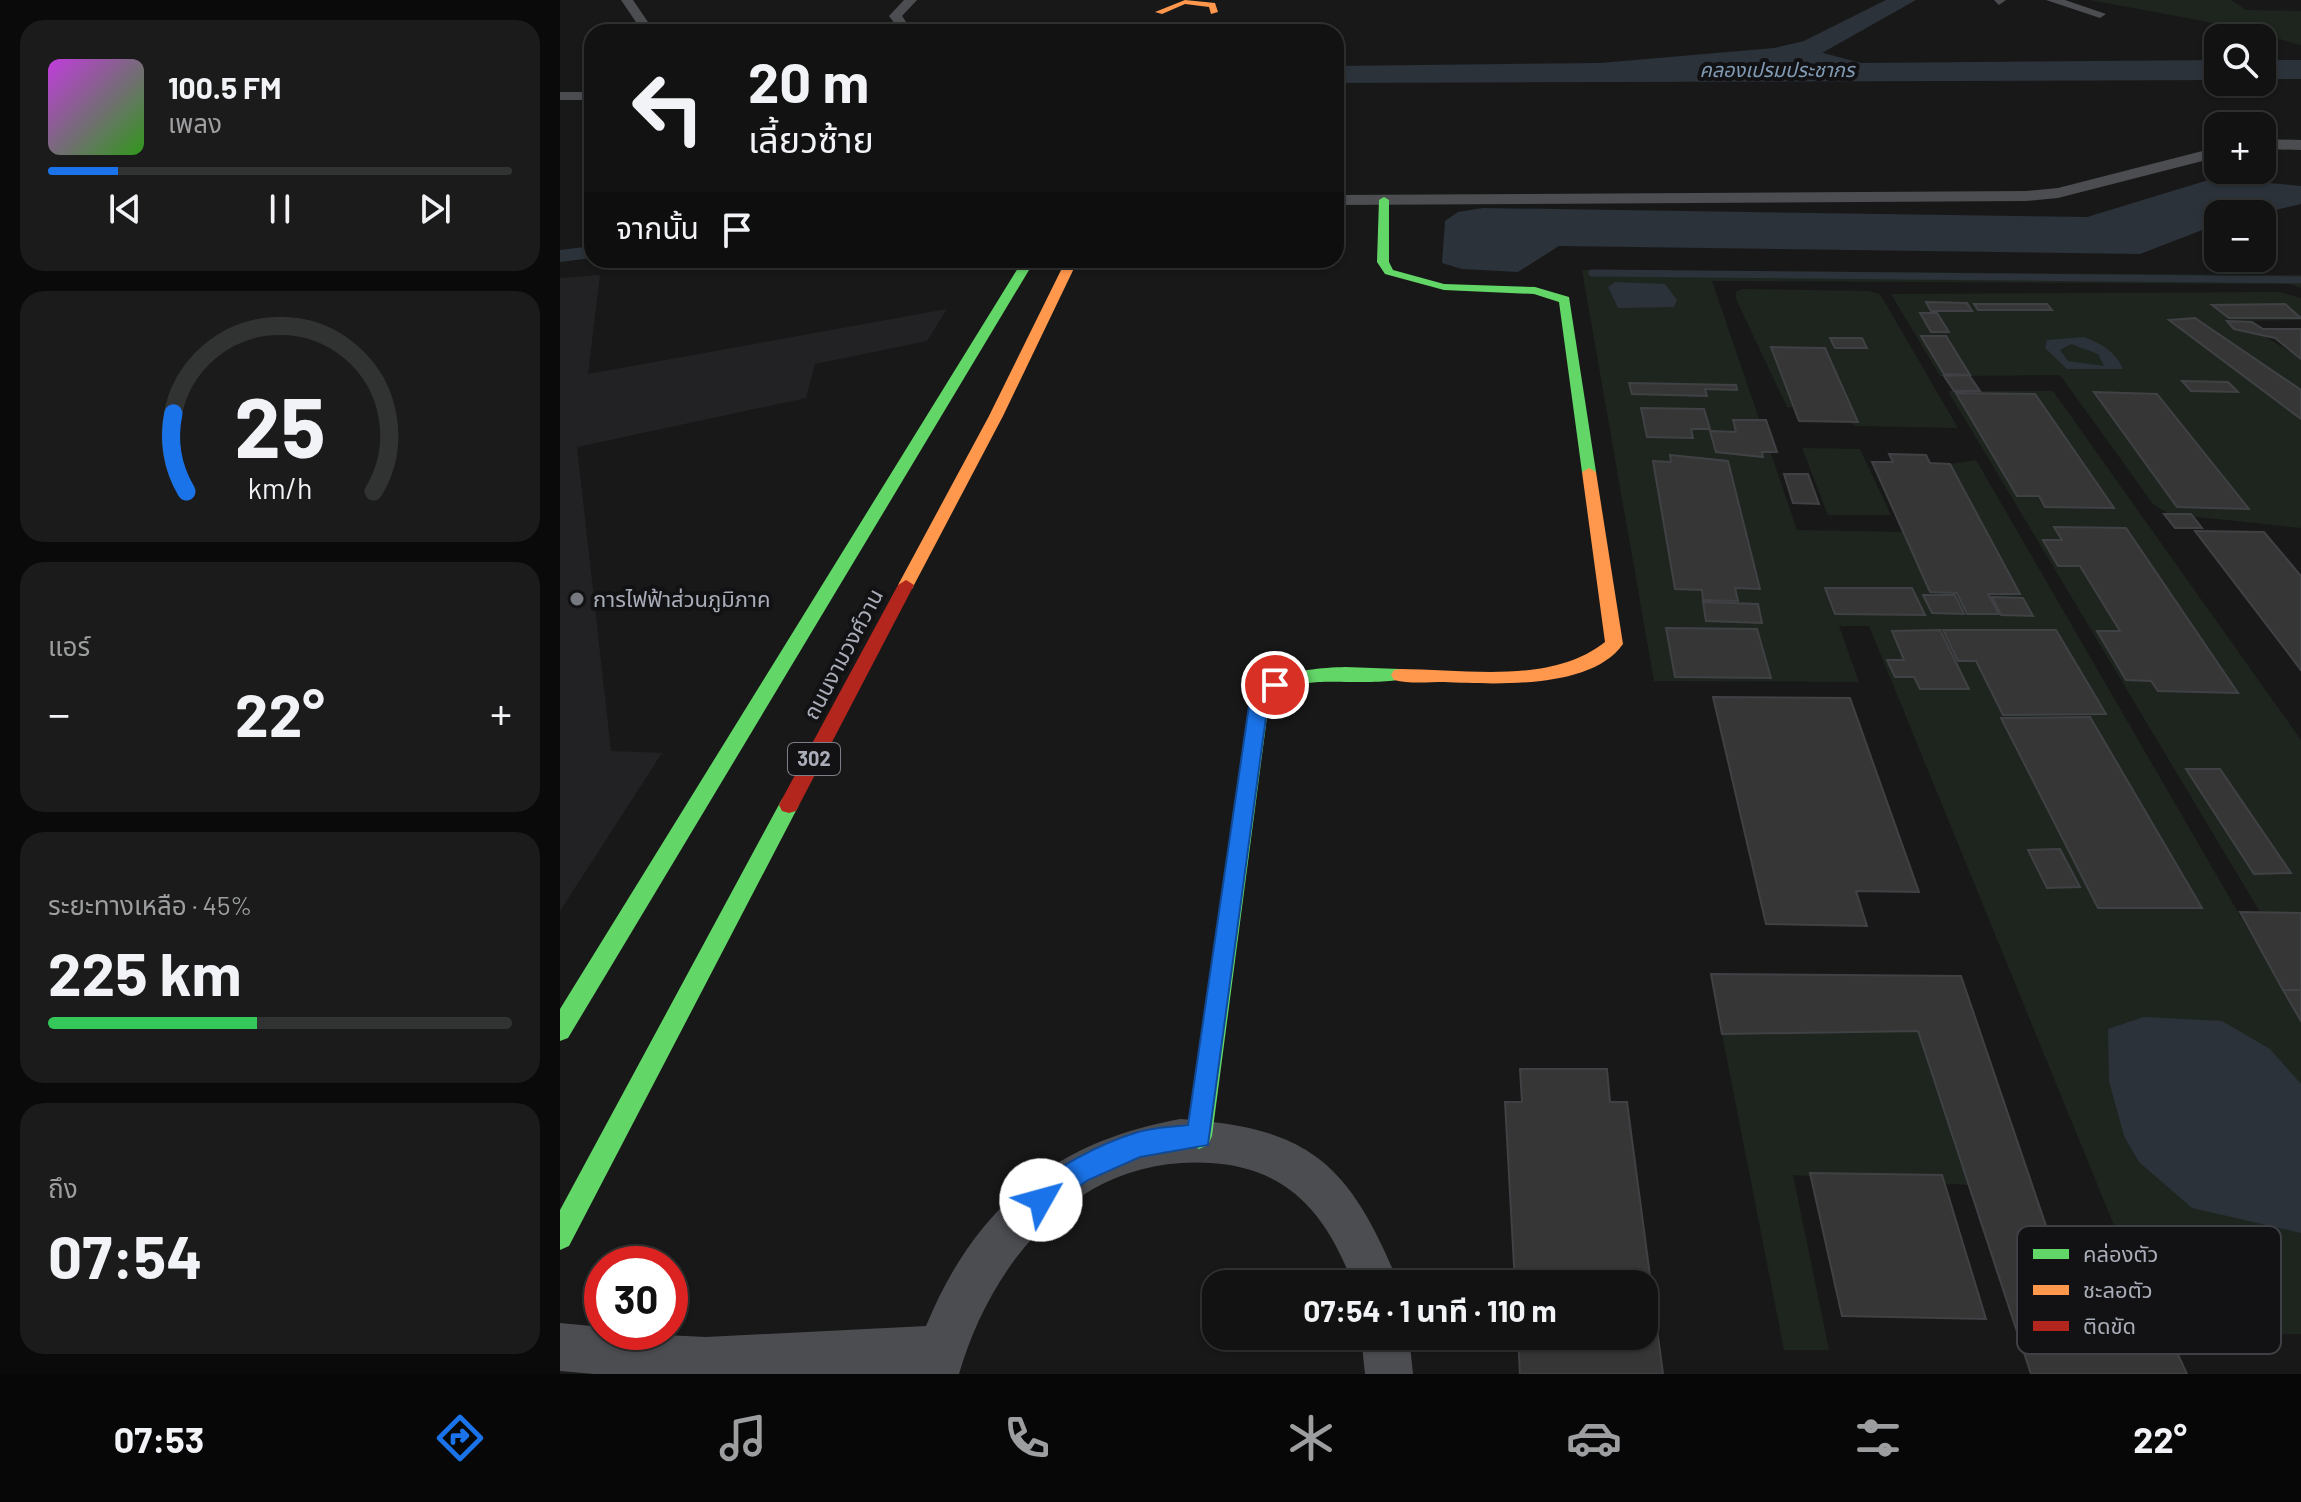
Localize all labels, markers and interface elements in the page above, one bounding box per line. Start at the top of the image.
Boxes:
map controls [2204,24,2276,272]
button: search [2204,24,2276,96]
text: 20 m [748,47,869,114]
icon: left [616,56,720,160]
water label: คลองเปรมประชากร [1699,57,1856,81]
text: 100.5 FM [168,69,281,105]
text: เพลง [168,107,222,138]
button: + [2204,112,2276,184]
text: เลี้ยวซ้าย [748,117,874,160]
icon: previous [103,187,147,231]
icon: pause [258,187,302,231]
icon: next [413,187,457,231]
button: − [2204,200,2276,272]
icon: arrive [715,208,759,252]
text: จากนั้น [616,209,699,245]
text: 25 [234,375,326,475]
text: km/h [248,470,312,505]
street label: ถนนงามวงศ์วาน [797,584,887,723]
place label: การไฟฟ้าส่วนภูมิภาค [593,585,770,613]
marker: การไฟฟ้าส่วนภูมิภาค [568,590,586,608]
text: แอร์ [48,630,90,661]
pin [1241,651,1309,719]
icon: arrive [1253,663,1297,707]
text: 22° [235,677,325,749]
text: − [48,686,70,739]
text: + [490,686,512,739]
road number: 302 [788,743,840,775]
text: ระยะทางเหลือ · 45% [48,889,252,920]
text: 225 km [48,936,242,1008]
position arrow [999,1158,1083,1242]
text: ถึง [48,1172,78,1203]
text: 07:54 [48,1219,202,1291]
legend [2017,1226,2281,1354]
text: คล่องตัว [2083,1240,2158,1266]
speed limit sign: 30 [584,1246,688,1350]
text: ชะลอตัว [2083,1276,2153,1302]
text: 07:54 · 1 นาที · 110 m [1303,1292,1557,1328]
text: ติดขัด [2083,1312,2136,1338]
icon: directions [432,1410,488,1466]
icon: music [715,1410,771,1466]
icon: phone [999,1410,1055,1466]
icon: climate [1283,1410,1339,1466]
icon: car [1566,1410,1622,1466]
icon: filters [1850,1410,1906,1466]
text: 07:53 [114,1417,204,1460]
text: 22° [2133,1417,2187,1460]

